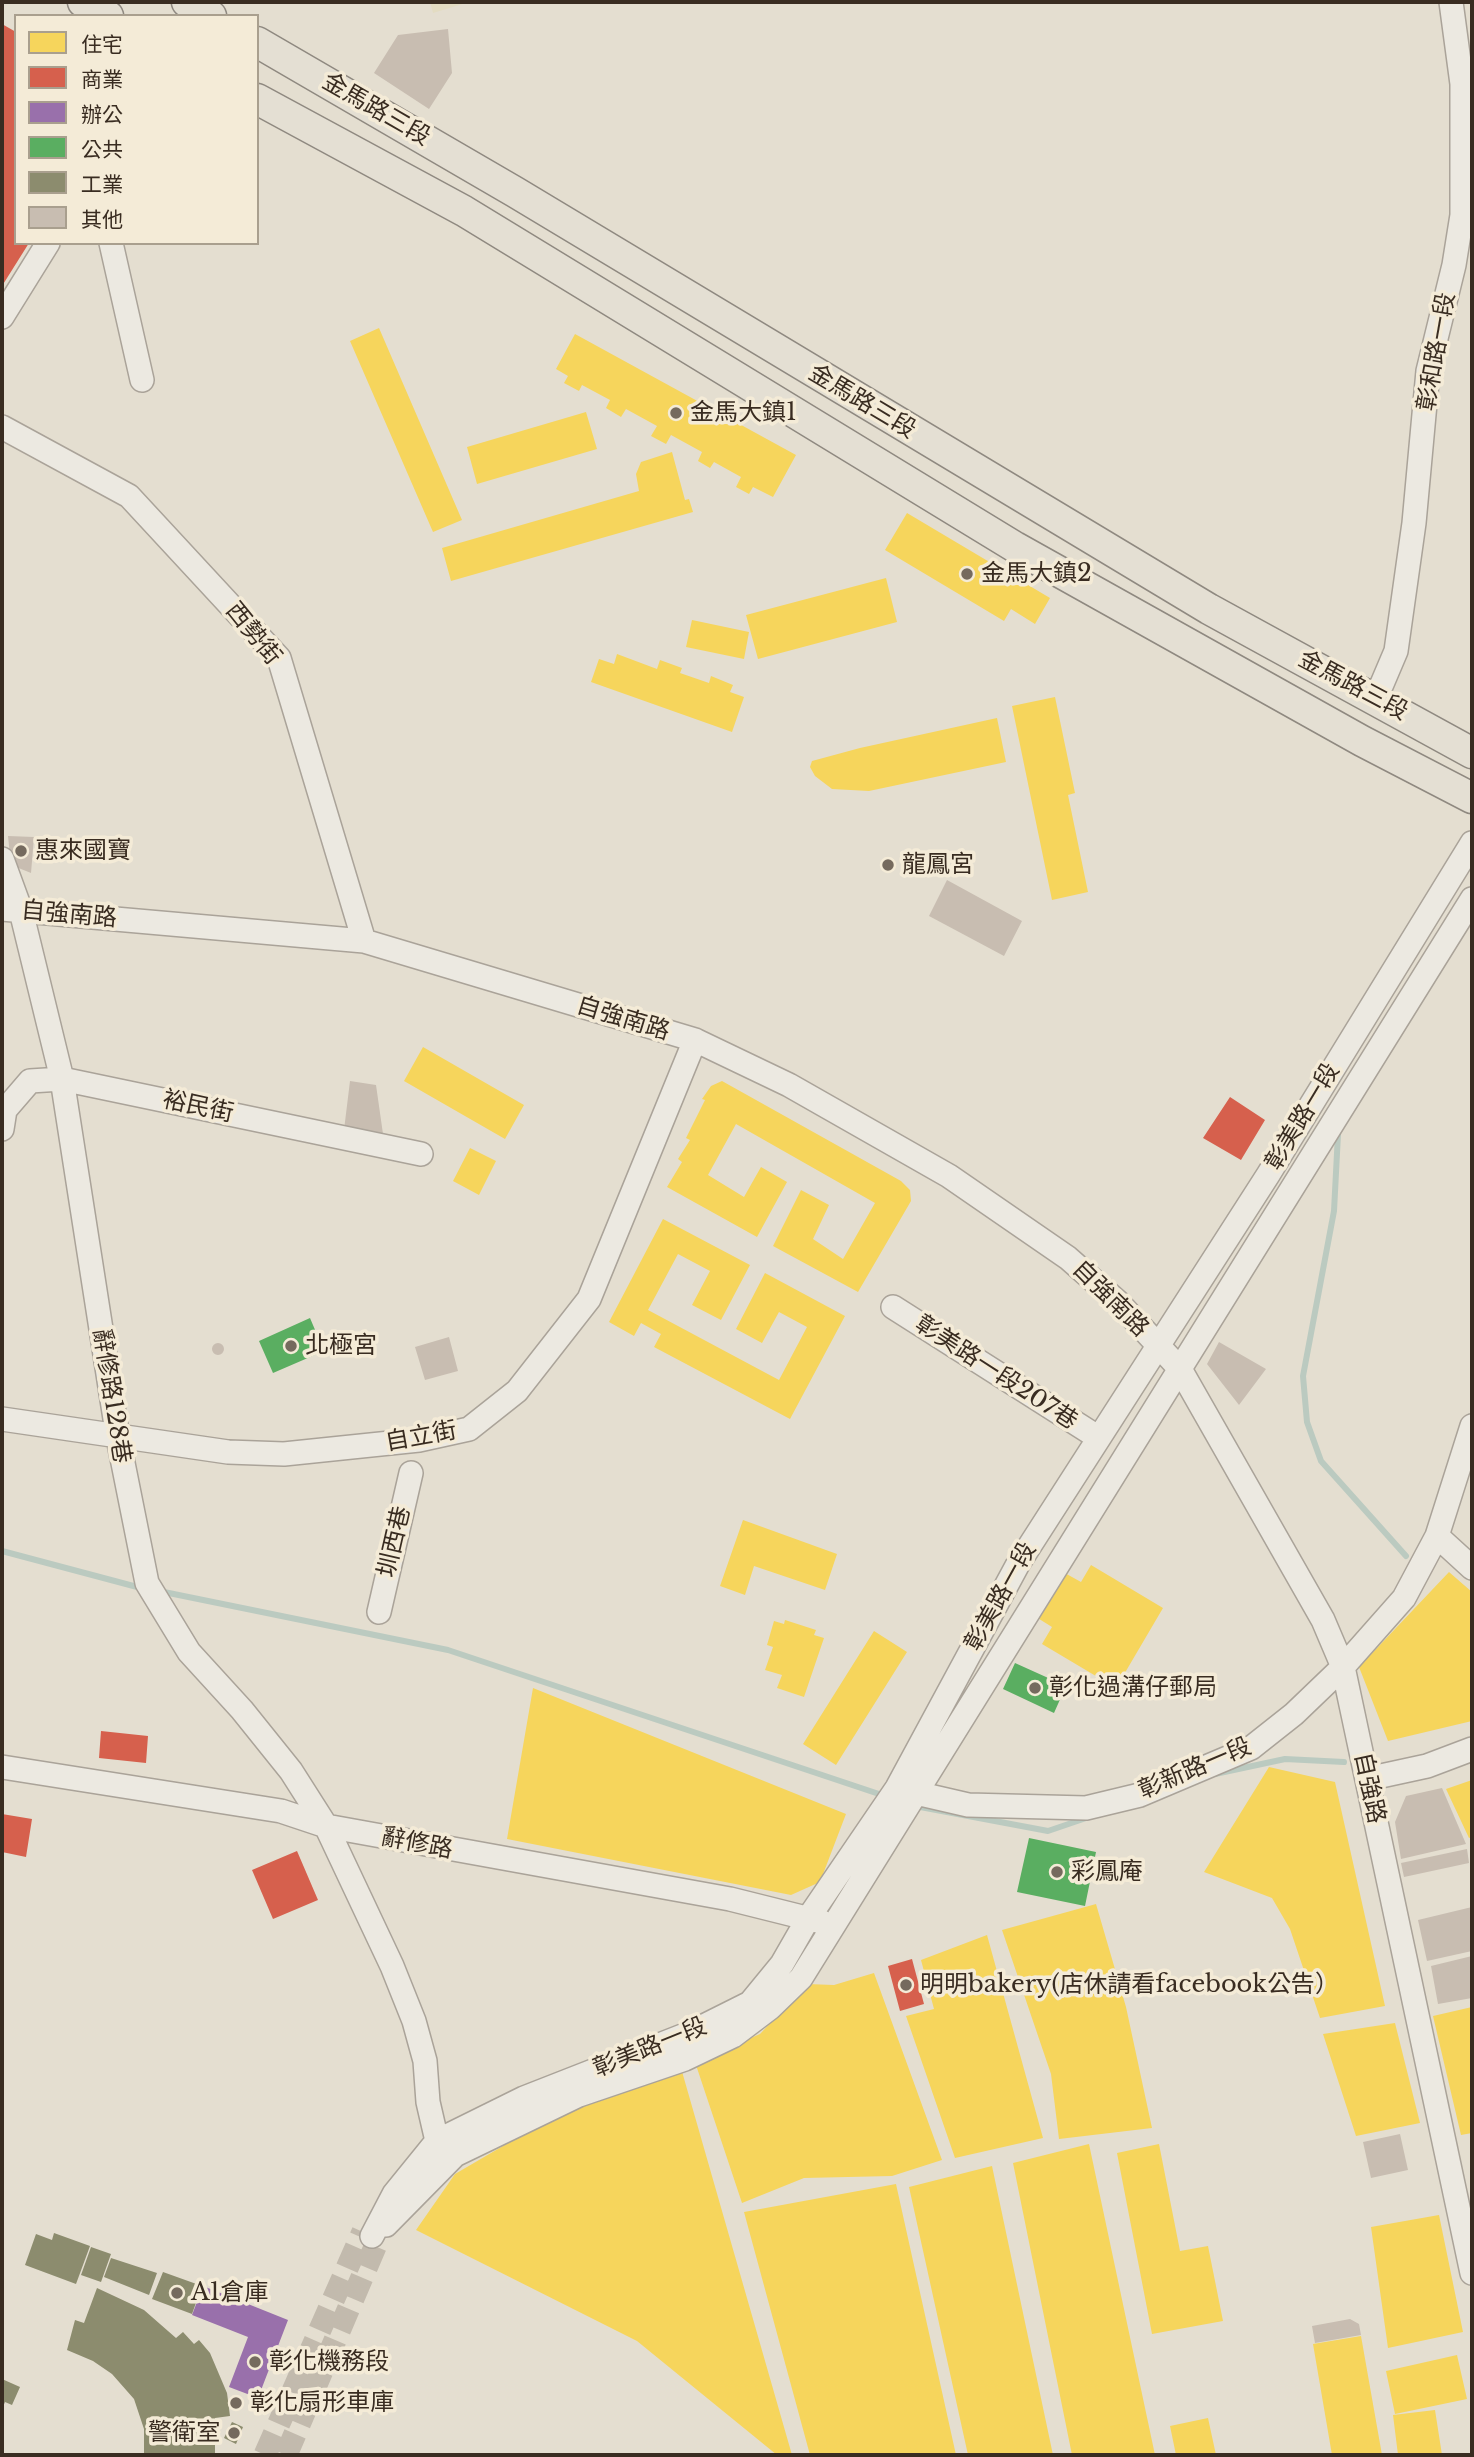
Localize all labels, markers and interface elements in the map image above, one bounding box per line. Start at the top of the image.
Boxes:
legend [14,14,259,245]
text: 住宅 [81,32,123,58]
text: 商業 [81,67,123,93]
street label: 金馬路三段 [317,68,435,152]
text: 辦公 [81,102,123,128]
text: 公共 [81,137,123,163]
text: 工業 [81,172,123,198]
text: 其他 [81,207,123,233]
street label: 彰和路一段 [1412,290,1462,414]
street label: 金馬路三段 [803,359,921,445]
place label: 金馬大鎮1 [690,399,797,427]
marker: 金馬大鎮1 [668,405,684,421]
place label: 金馬大鎮2 [981,560,1092,588]
marker: 金馬大鎮2 [959,566,975,582]
street label: 西勢街 [219,597,287,671]
street label: 金馬路三段 [1293,645,1413,727]
place label: 惠來國寶 [35,837,131,865]
marker: 惠來國寶 [13,843,29,859]
place label: 龍鳳宮 [902,851,974,879]
marker: 龍鳳宮 [880,857,896,873]
street label: 自強南路 [20,896,118,934]
street label: 自強南路 [573,991,673,1047]
street label: 彰美路一段 [1260,1058,1346,1176]
street label: 裕民街 [160,1085,236,1129]
street label: 自強南路 [1066,1255,1154,1343]
street label: 彰美路一段207巷 [909,1310,1083,1436]
street label: 辭修路128巷 [86,1327,136,1465]
place label: 北極宮 [305,1332,377,1360]
marker: 北極宮 [283,1338,299,1354]
street label: 自立街 [383,1417,459,1457]
street label: 圳西巷 [373,1504,417,1580]
street label: 彰美路一段 [959,1538,1043,1656]
place label: 彰化過溝仔郵局 [1049,1674,1217,1702]
marker: 彰化過溝仔郵局 [1027,1680,1043,1696]
street label: 彰新路一段 [1134,1732,1256,1806]
street label: 自強路 [1347,1750,1391,1826]
street label: 辭修路 [379,1823,455,1865]
place label: 彩鳳庵 [1071,1858,1143,1886]
marker: 彩鳳庵 [1049,1864,1065,1880]
place label: 明明bakery(店休請看facebook公告） [920,1971,1339,1999]
marker: 明明bakery(店休請看facebook公告） [898,1977,914,1993]
street label: 彰美路一段 [589,2012,711,2084]
place label: A1倉庫 [191,2279,268,2307]
marker: A1倉庫 [169,2285,185,2301]
place label: 彰化機務段 [269,2348,389,2376]
marker: 彰化機務段 [247,2354,263,2370]
place label: 彰化扇形車庫 [250,2389,394,2417]
marker: 彰化扇形車庫 [228,2395,244,2411]
place label: 警衛室 [148,2419,220,2447]
marker: 警衛室 [226,2425,242,2441]

